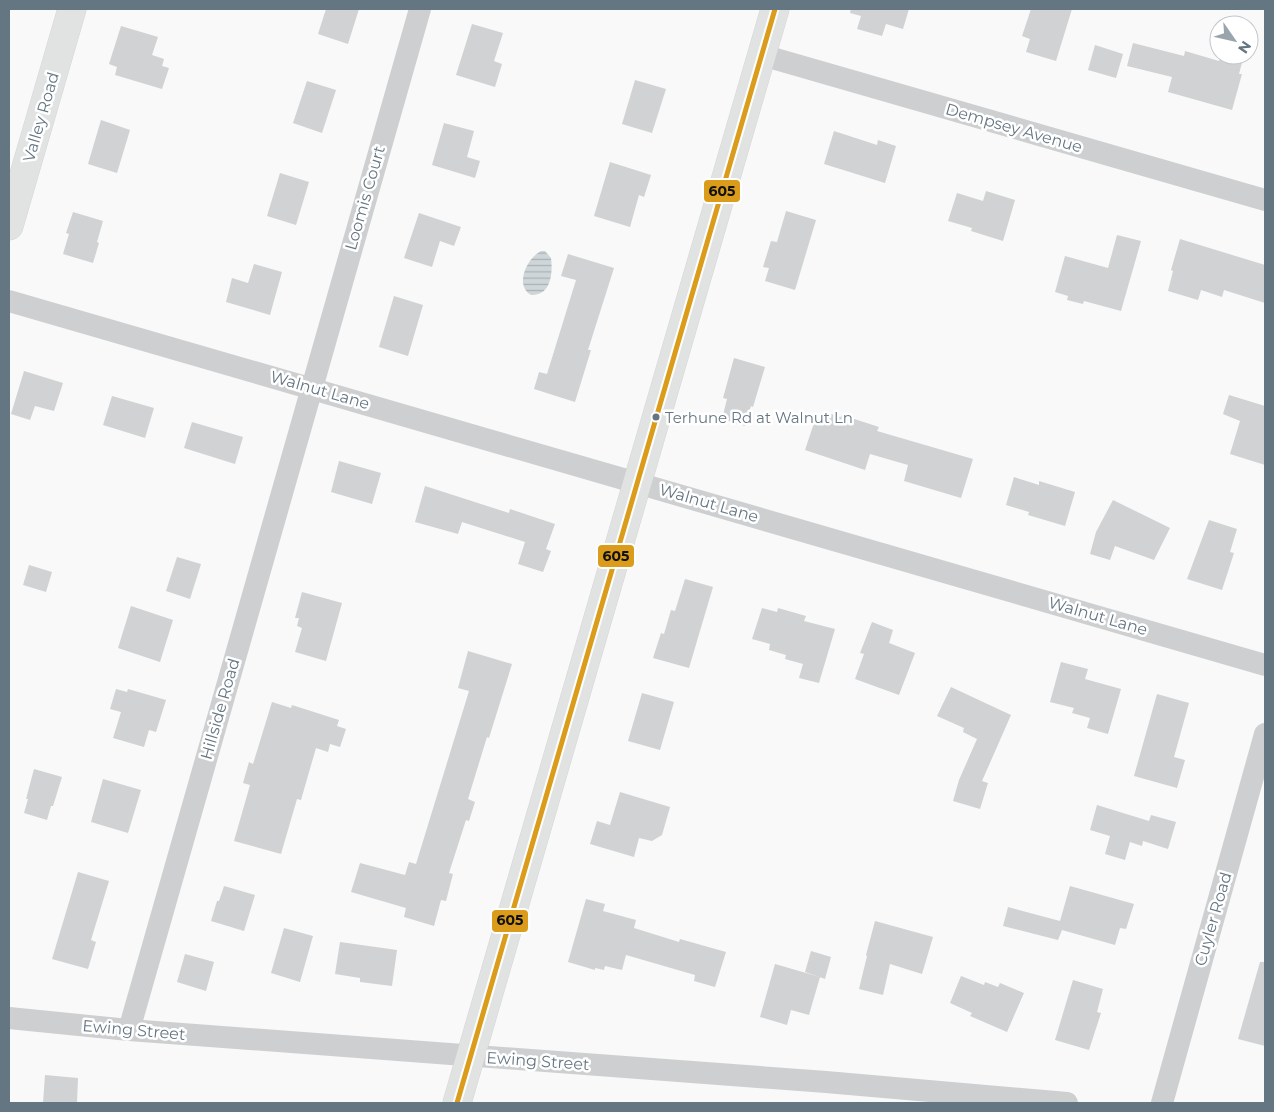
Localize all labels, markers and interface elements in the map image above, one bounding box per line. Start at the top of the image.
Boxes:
north arrow [1209,15,1259,65]
text: N [1234,38,1255,57]
street label: Valley Road [19,70,63,164]
street label: Dempsey Avenue [943,99,1085,157]
street label: Loomis Court [341,143,389,252]
line badge: 605 [703,179,741,203]
text: 605 [709,182,735,200]
street label: Walnut Lane [268,367,372,413]
place label: Terhune Rd at Walnut Ln [665,408,853,427]
marker: Terhune Rd at Walnut Ln [651,412,661,422]
street label: Walnut Lane [657,480,761,526]
line badge: 605 [597,544,635,568]
text: 605 [603,547,629,565]
street label: Walnut Lane [1046,593,1150,639]
street label: Hillside Road [196,656,244,762]
street label: Cuyler Road [1191,870,1235,968]
line badge: 605 [491,909,529,933]
text: 605 [497,911,523,929]
street label: Ewing Street [82,1016,187,1044]
street label: Ewing Street [486,1048,591,1074]

